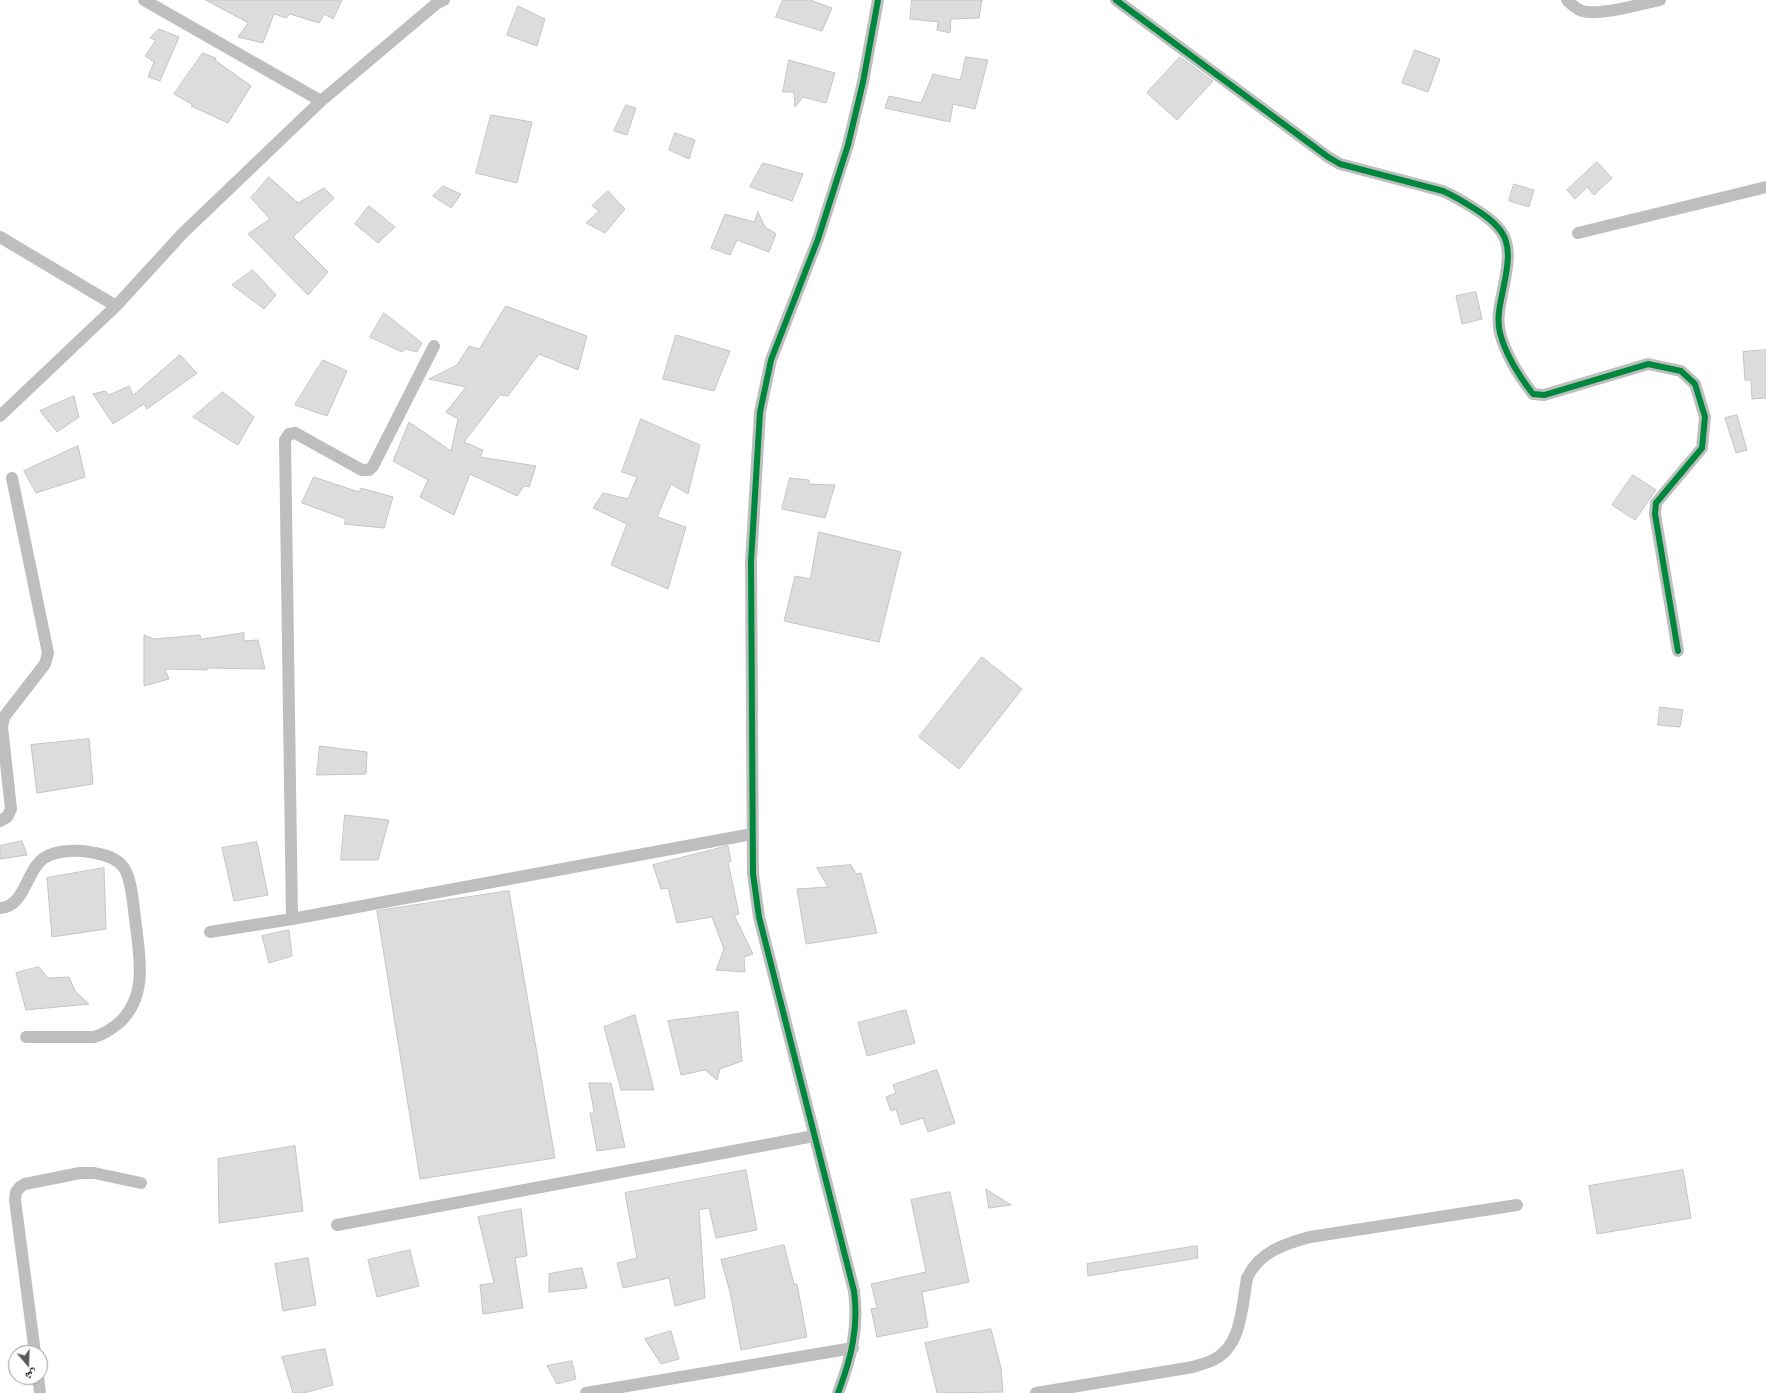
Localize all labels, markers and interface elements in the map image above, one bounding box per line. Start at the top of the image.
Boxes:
north arrow [8,1345,48,1385]
text: ش [24,1367,39,1384]

